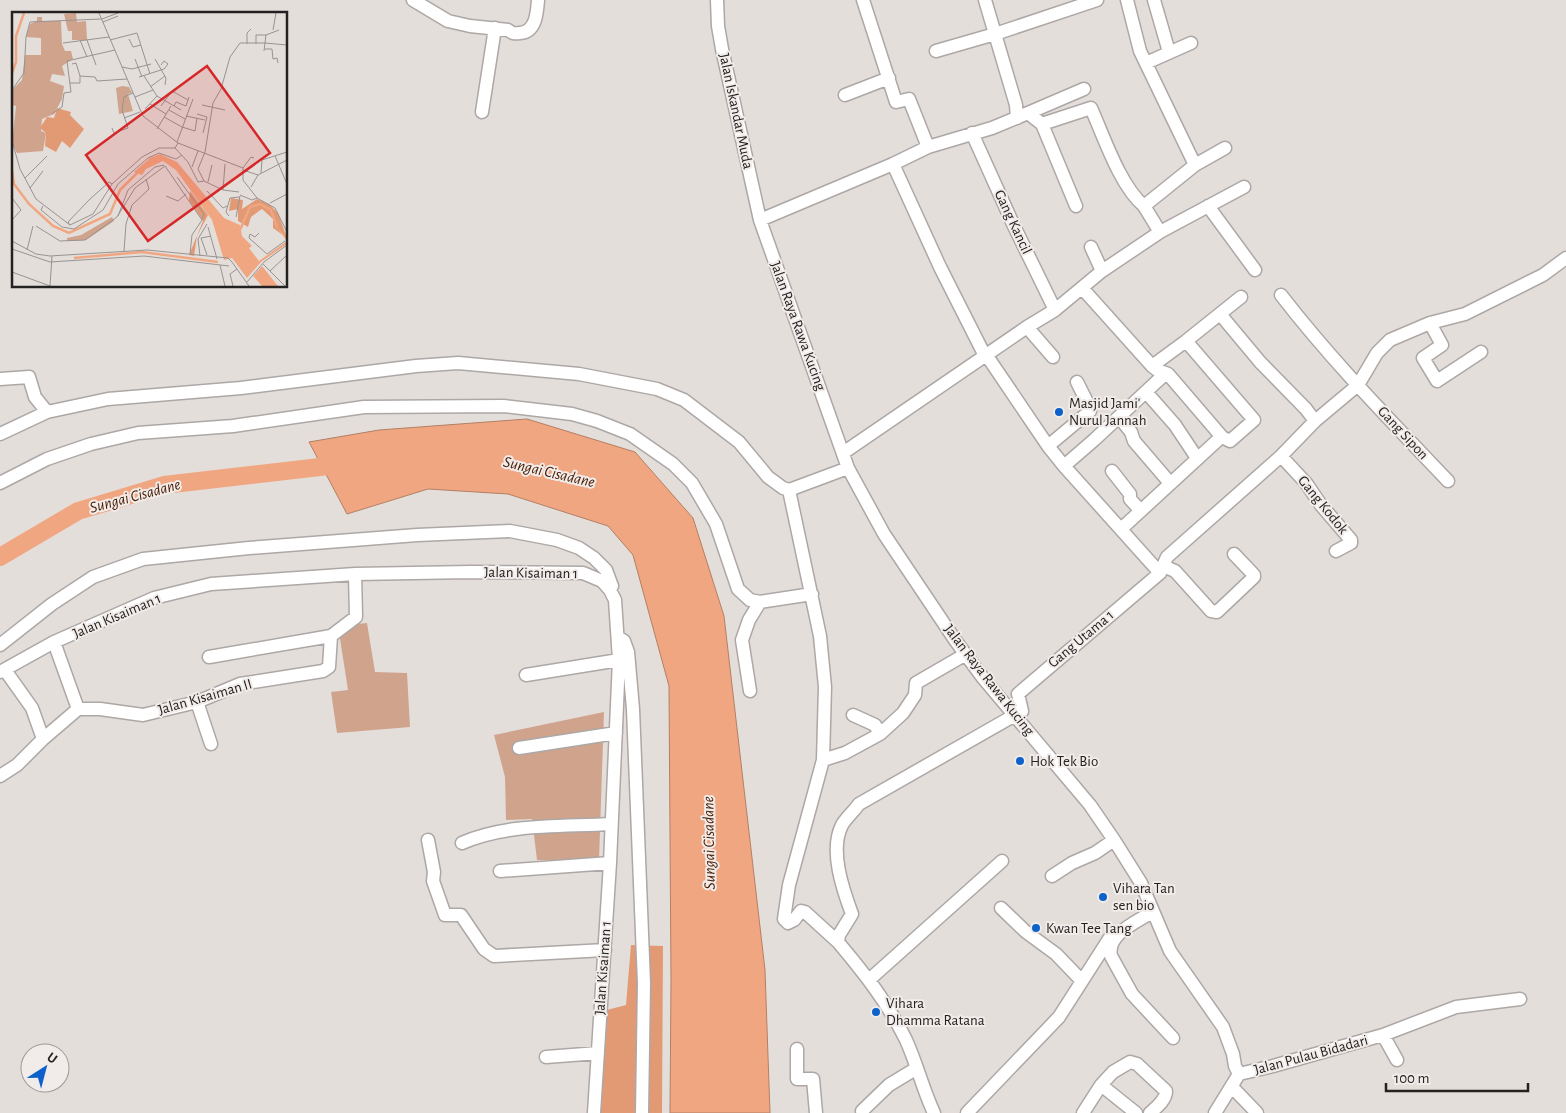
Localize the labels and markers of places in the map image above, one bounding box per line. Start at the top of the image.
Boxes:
place label: Masjid Jami' Nurul Jannah [1069,396,1146,428]
marker: Masjid Jami' Nurul Jannah [1053,406,1065,418]
place label: Hok Tek Bio [1030,754,1098,769]
marker: Hok Tek Bio [1014,755,1026,767]
place label: Vihara Tan sen bio [1113,881,1175,913]
marker: Vihara Tan sen bio [1097,891,1109,903]
place label: Kwan Tee Tang [1046,921,1132,936]
marker: Kwan Tee Tang [1030,922,1042,934]
place label: Vihara Dhamma Ratana [886,996,985,1028]
marker: Vihara Dhamma Ratana [870,1006,882,1018]

